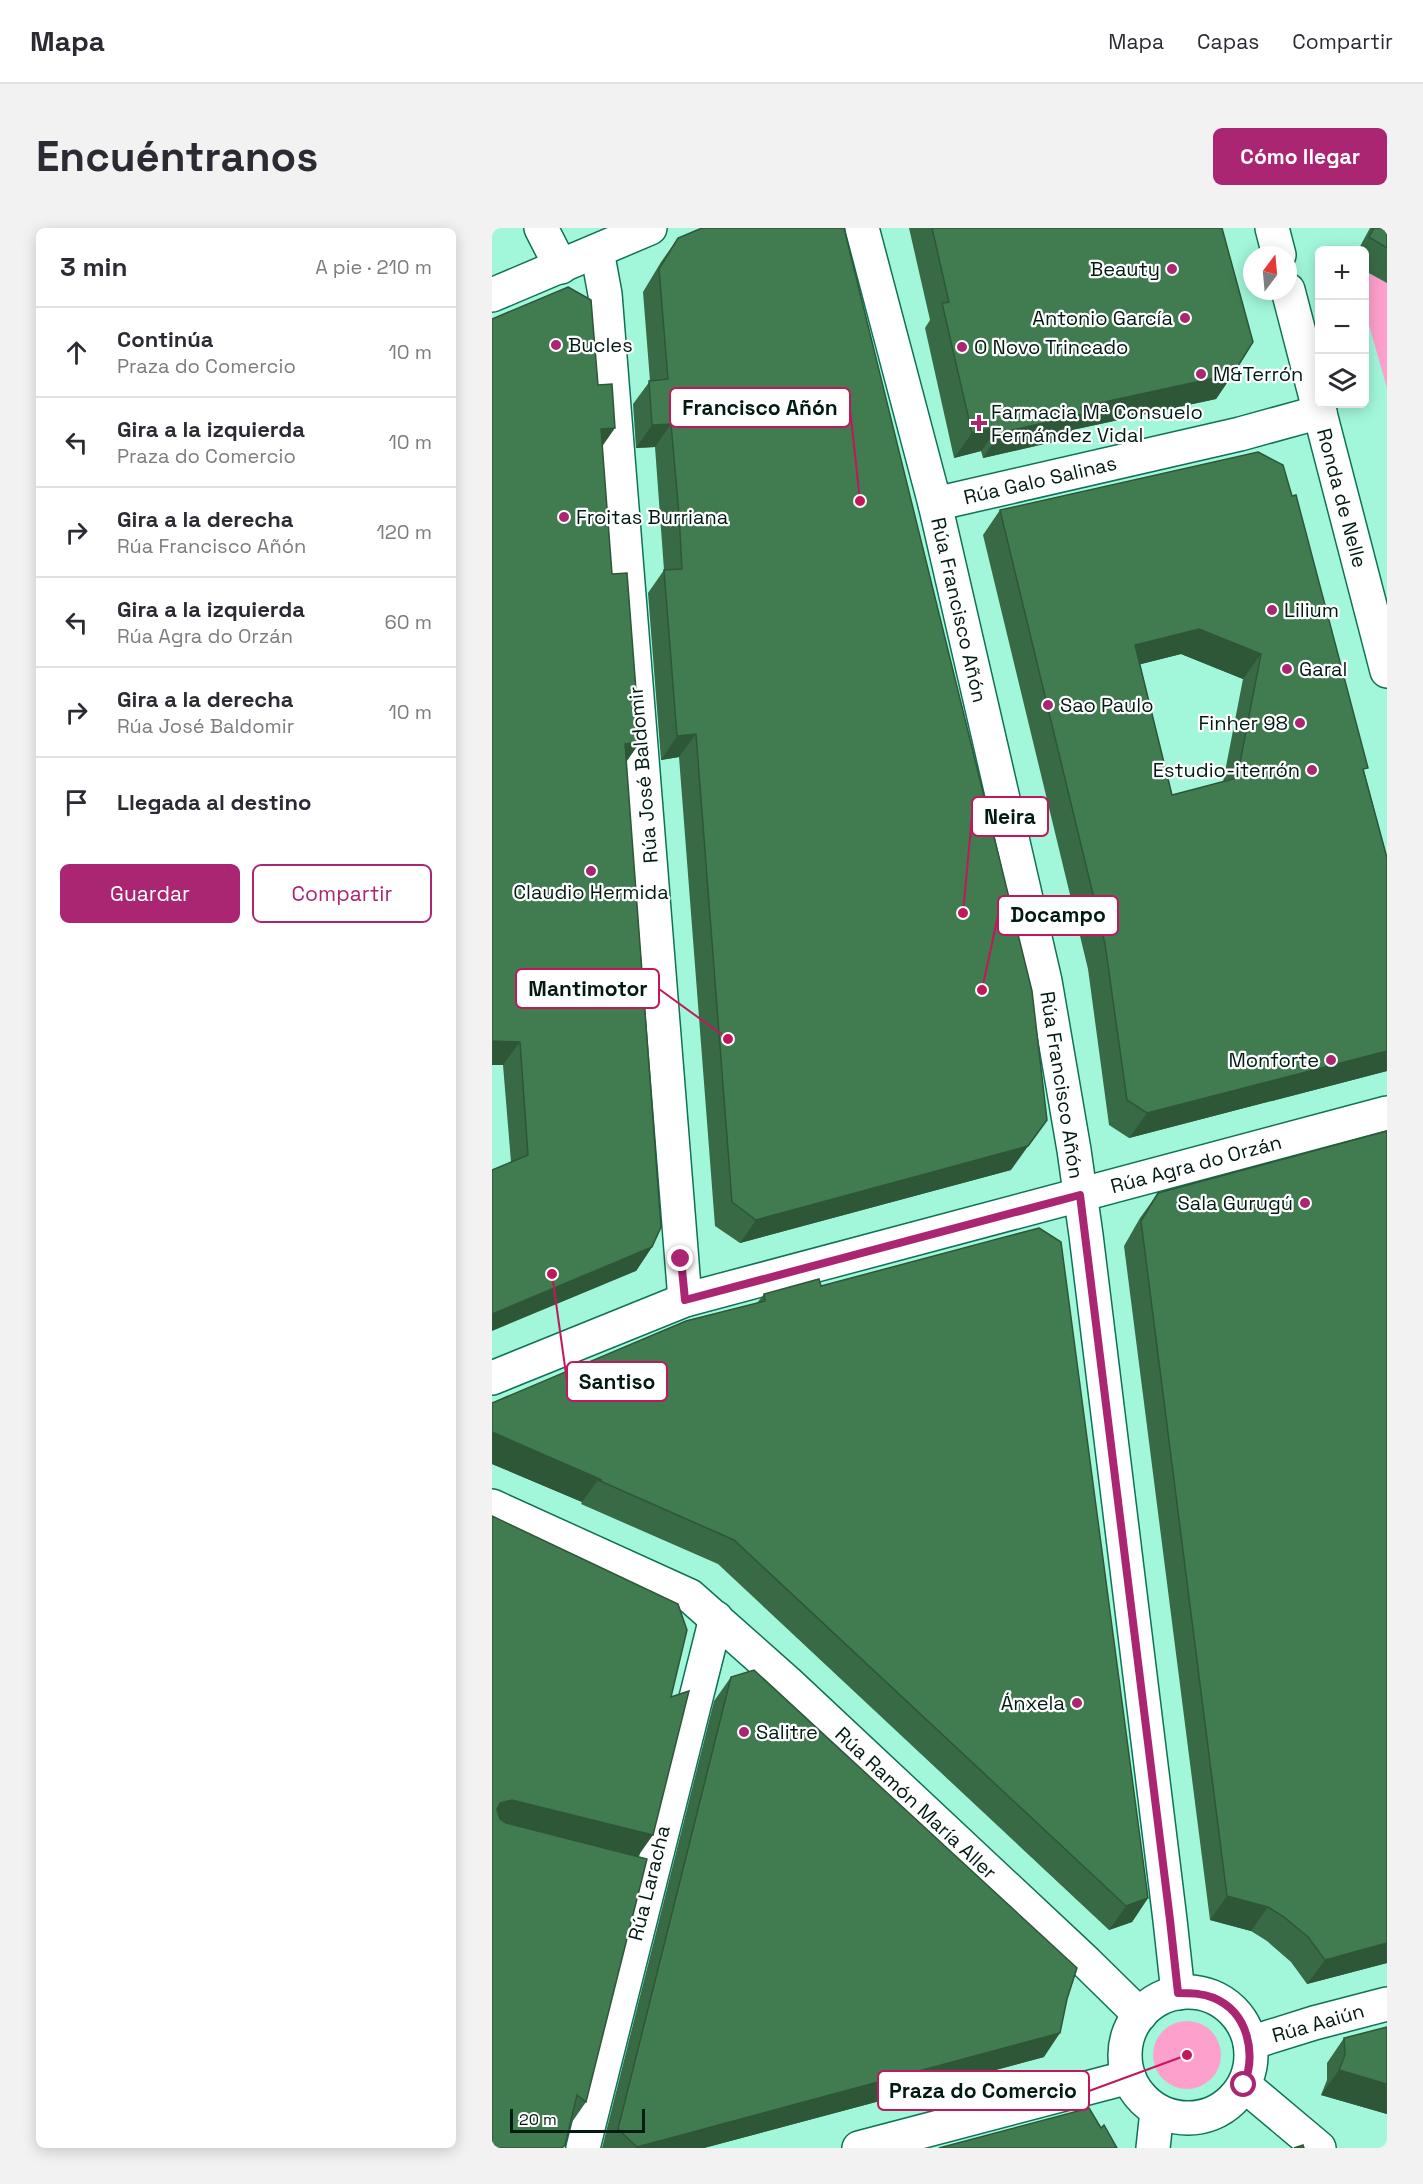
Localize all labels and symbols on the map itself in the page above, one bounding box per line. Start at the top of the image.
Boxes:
north arrow [1243,246,1297,300]
place label: Beauty [1090,256,1160,282]
marker: Beauty [1165,262,1179,276]
place label: Antonio García [1032,305,1173,331]
marker: Antonio García [1178,311,1192,325]
place label: Bucles [568,332,633,358]
place label: O Novo Trincado [974,334,1128,360]
marker: Bucles [549,338,563,352]
marker: O Novo Trincado [955,340,969,354]
place label: M&Terrón [1213,361,1303,387]
marker: M&Terrón [1194,367,1208,381]
callout: Francisco Añón [670,388,850,427]
text: Francisco Añón [682,394,838,421]
place label: Farmacia Mª Consuelo Fernández Vidal [991,399,1203,448]
marker: Farmacia Mª Consuelo Fernández Vidal [972,416,986,430]
street label: Ronda de Nelle [1311,425,1373,571]
street label: Rúa Galo Salinas [961,450,1119,510]
place label: Froitas Burriana [576,504,728,530]
marker: Froitas Burriana [557,510,571,524]
street label: Rúa Francisco Añón [925,515,993,705]
place label: Lilium [1284,597,1339,623]
marker: Lilium [1265,603,1279,617]
place label: Garal [1299,656,1347,682]
marker: Garal [1280,662,1294,676]
street label: Rúa José Baldomir [622,686,664,864]
place label: Sao Paulo [1060,692,1154,718]
marker: Sao Paulo [1041,698,1055,712]
place label: Finher 98 [1199,710,1288,736]
marker: Finher 98 [1293,716,1307,730]
place label: Estudio-iterrón [1153,757,1300,783]
marker: Estudio-iterrón [1305,763,1319,777]
callout: Neira [972,797,1048,836]
text: Neira [984,803,1036,830]
marker: Claudio Hermida [584,864,598,878]
place label: Claudio Hermida [513,879,669,905]
callout: Docampo [998,896,1118,935]
text: Docampo [1010,901,1106,928]
callout: Mantimotor [516,969,659,1008]
text: Mantimotor [528,975,648,1002]
street label: Rúa Francisco Añón [1034,989,1090,1181]
place label: Monforte [1228,1047,1319,1073]
marker: Monforte [1324,1053,1338,1067]
street label: Rúa Agra do Orzán [1108,1129,1284,1199]
place label: Sala Gurugú [1177,1190,1293,1216]
marker: Sala Gurugú [1298,1196,1312,1210]
route end [667,1245,693,1271]
callout: Santiso [567,1362,667,1401]
text: Santiso [579,1368,655,1395]
place label: Ánxela [1001,1690,1065,1716]
marker: Ánxela [1070,1696,1084,1710]
place label: Salitre [756,1719,818,1745]
street label: Rúa Ramón María Aller [830,1721,1002,1885]
marker: Salitre [737,1725,751,1739]
street label: Rúa Laracha [622,1823,676,1943]
street label: Rúa Aaiún [1269,1997,1367,2049]
callout: Praza do Comercio [878,2071,1089,2110]
route start [1230,2071,1256,2097]
text: Praza do Comercio [889,2077,1077,2104]
scale bar [510,2106,645,2134]

